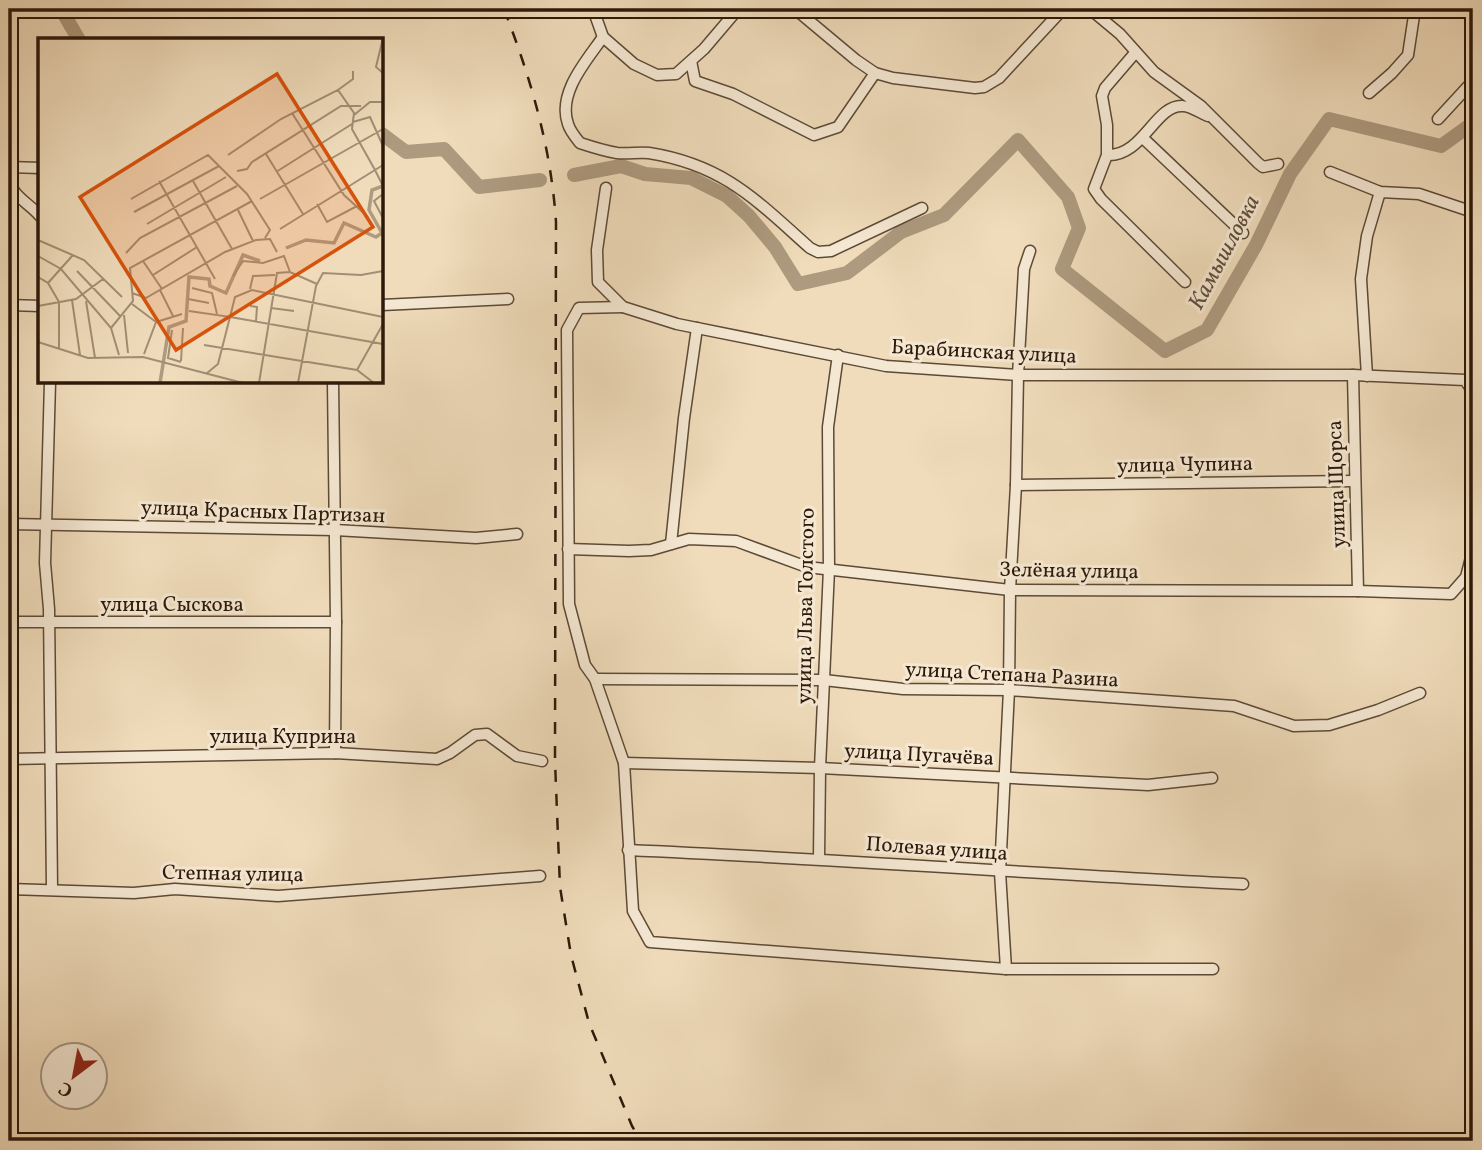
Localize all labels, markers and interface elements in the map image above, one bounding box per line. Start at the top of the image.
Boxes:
inset map [38,38,383,383]
water label: Камышловка [1181,190,1268,316]
street label: Барабинская улица [890,333,1078,372]
street label: улица Щорса [1321,420,1354,548]
street label: улица Чупина [1117,450,1253,481]
street label: улица Красных Партизан [140,494,386,531]
street label: улица Льва Толстого [790,508,823,705]
street label: Зелёная улица [999,556,1139,587]
street label: улица Сыскова [100,591,244,620]
street label: улица Степана Разина [904,655,1120,696]
street label: улица Куприна [209,723,357,752]
street label: улица Пугачёва [843,737,995,774]
street label: Полевая улица [865,830,1009,869]
street label: Степная улица [162,859,304,890]
north arrow [38,1042,108,1112]
text: С [54,1074,78,1103]

